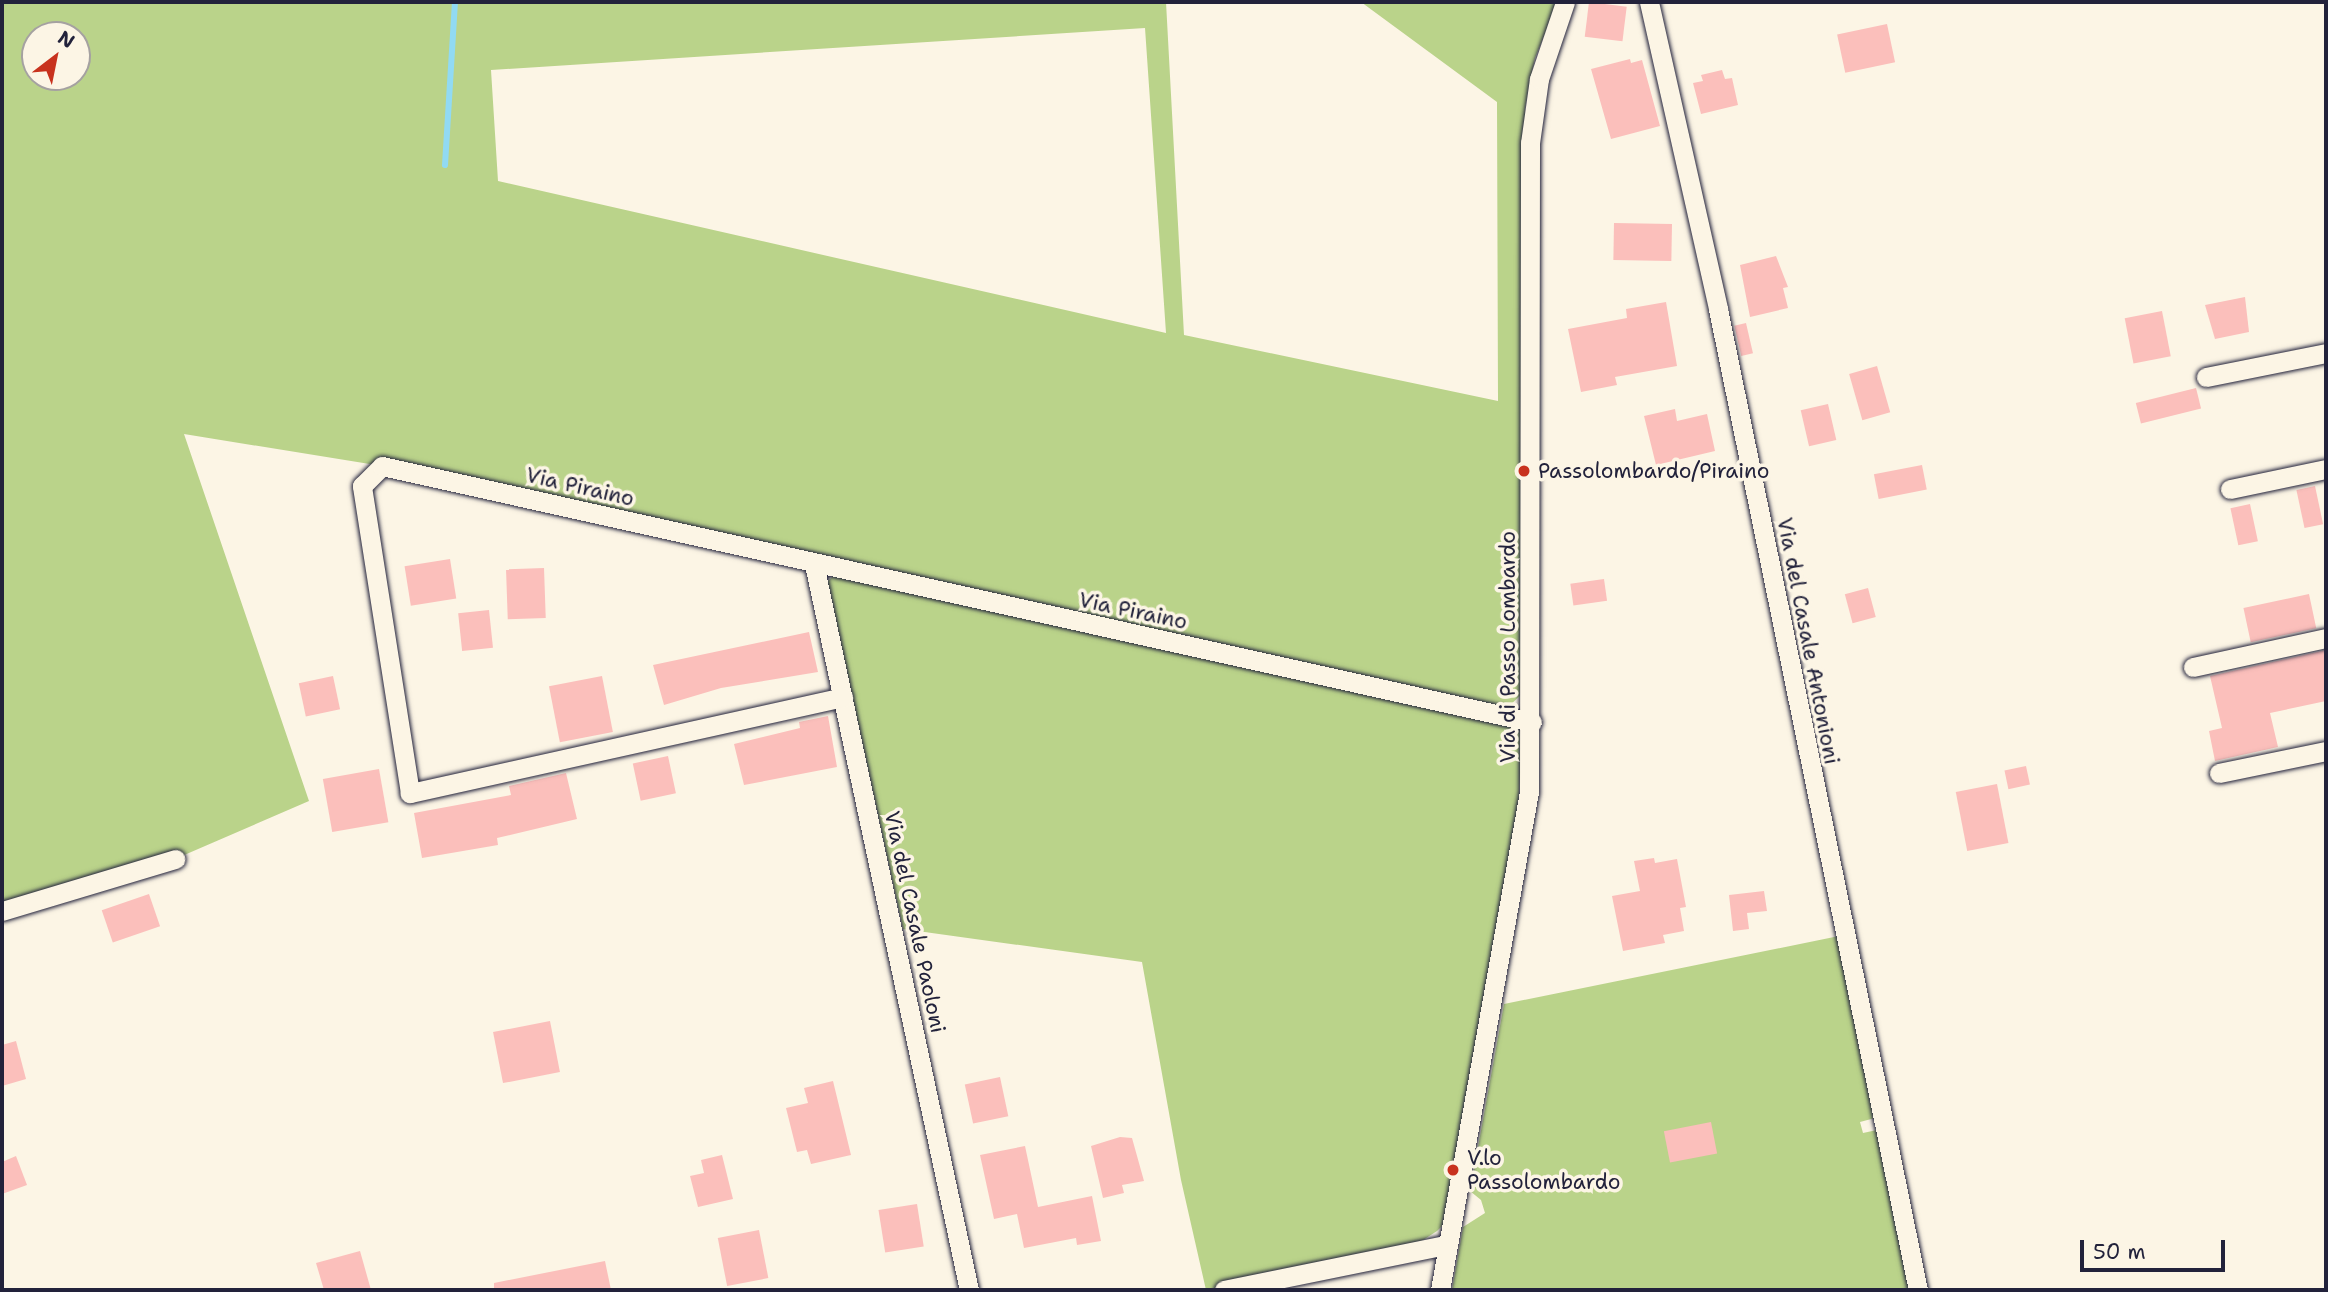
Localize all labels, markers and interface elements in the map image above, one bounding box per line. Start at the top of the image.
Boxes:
north arrow [21,21,91,91]
text: N [53,25,79,54]
place label: Passolombardo/Piraino [1538,458,1769,484]
street label: Via Piraino [523,462,637,512]
marker: Passolombardo/Piraino [1516,463,1532,479]
street label: Via del Casale Antonioni [1772,515,1844,767]
street label: Via di Passo Lombardo [1495,531,1521,763]
street label: Via Piraino [1076,587,1190,635]
street label: Via del Casale Paoloni [879,809,951,1035]
place label: V.lo Passolombardo [1467,1145,1620,1195]
marker: V.lo Passolombardo [1445,1162,1461,1178]
scale bar [2083,1226,2228,1270]
text: 50 m [2093,1238,2146,1266]

